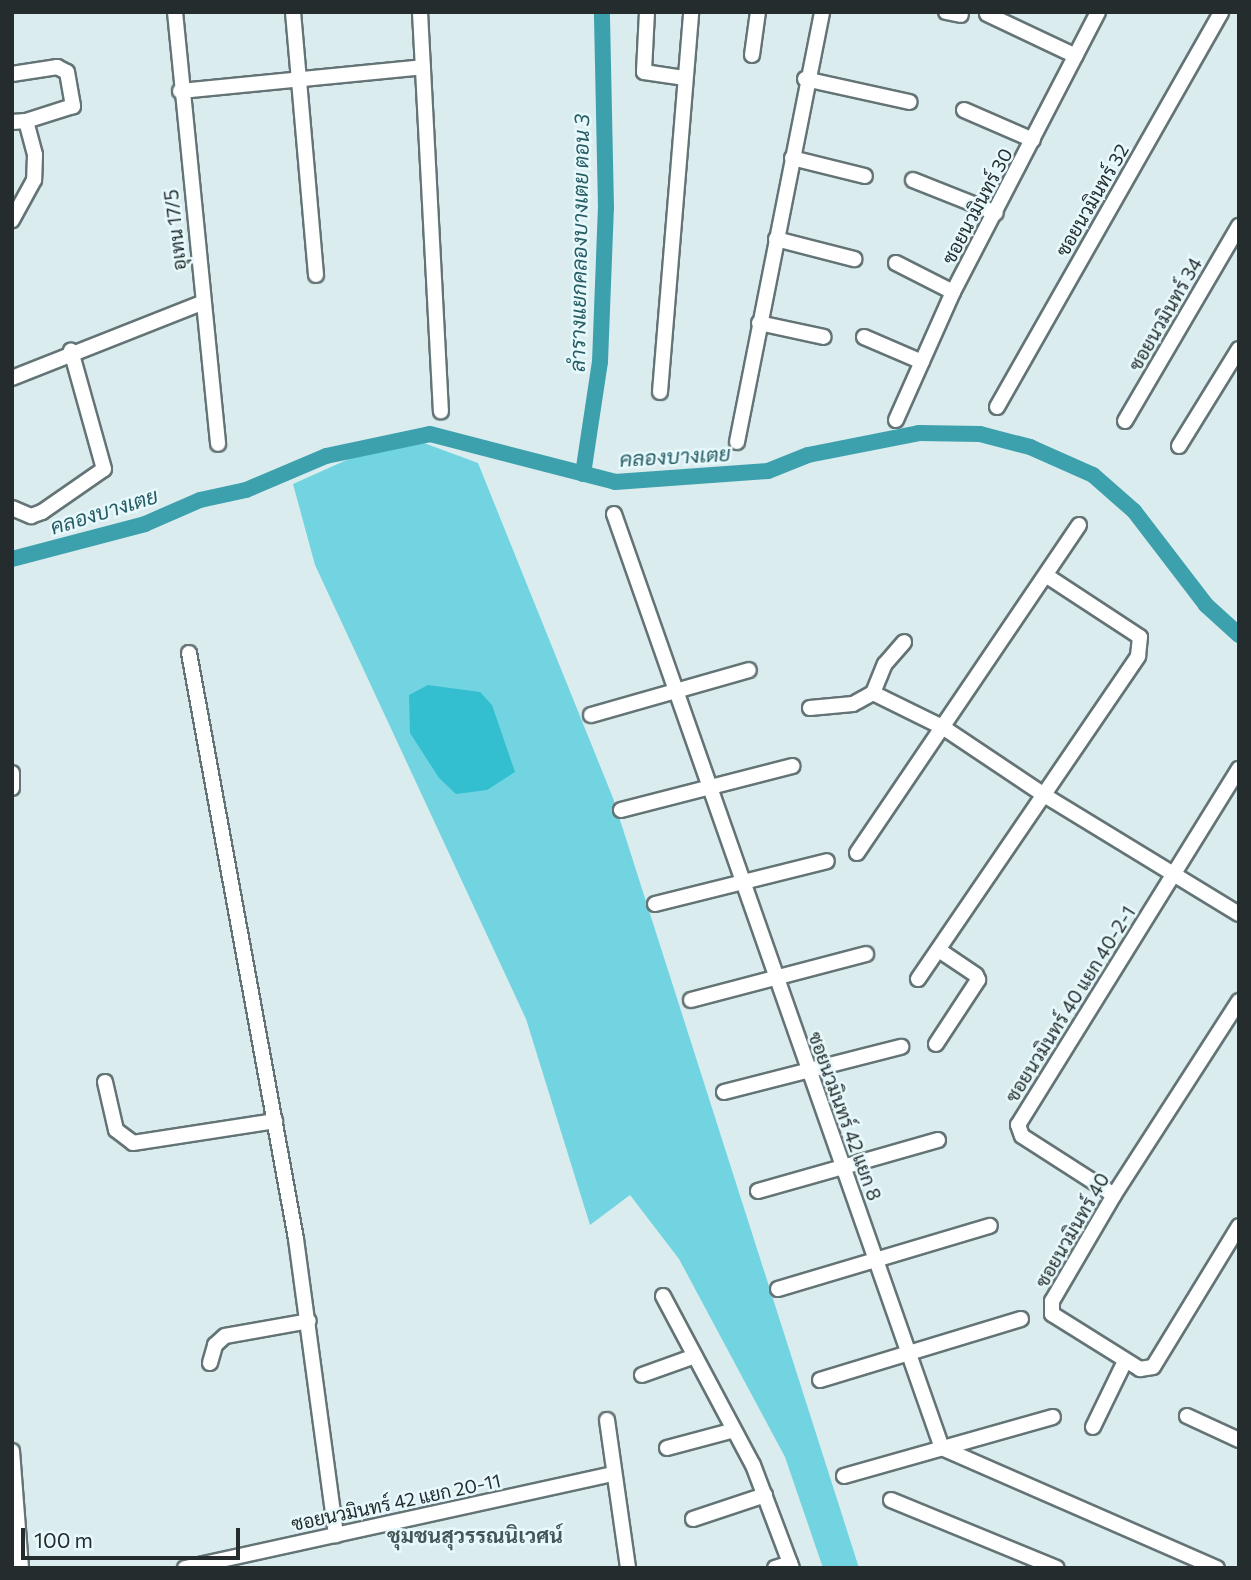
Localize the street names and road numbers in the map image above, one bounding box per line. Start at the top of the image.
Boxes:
street label: ซอยนวมินทร์ 32 [1051,140,1133,260]
street label: ซอยนวมินทร์ 30 [937,144,1017,268]
street label: อุเทน 17/5 [159,188,191,272]
street label: ซอยนวมินทร์ 34 [1123,253,1207,375]
street label: ซอยนวมินทร์ 40 แยก 40-2-1 [1000,902,1140,1106]
street label: ซอยนวมินทร์ 42 แยก 8 [804,1029,886,1203]
street label: ซอยนวมินทร์ 40 [1030,1169,1114,1291]
street label: ซอยนวมินทร์ 42 แยก 20-11 [289,1469,503,1535]

